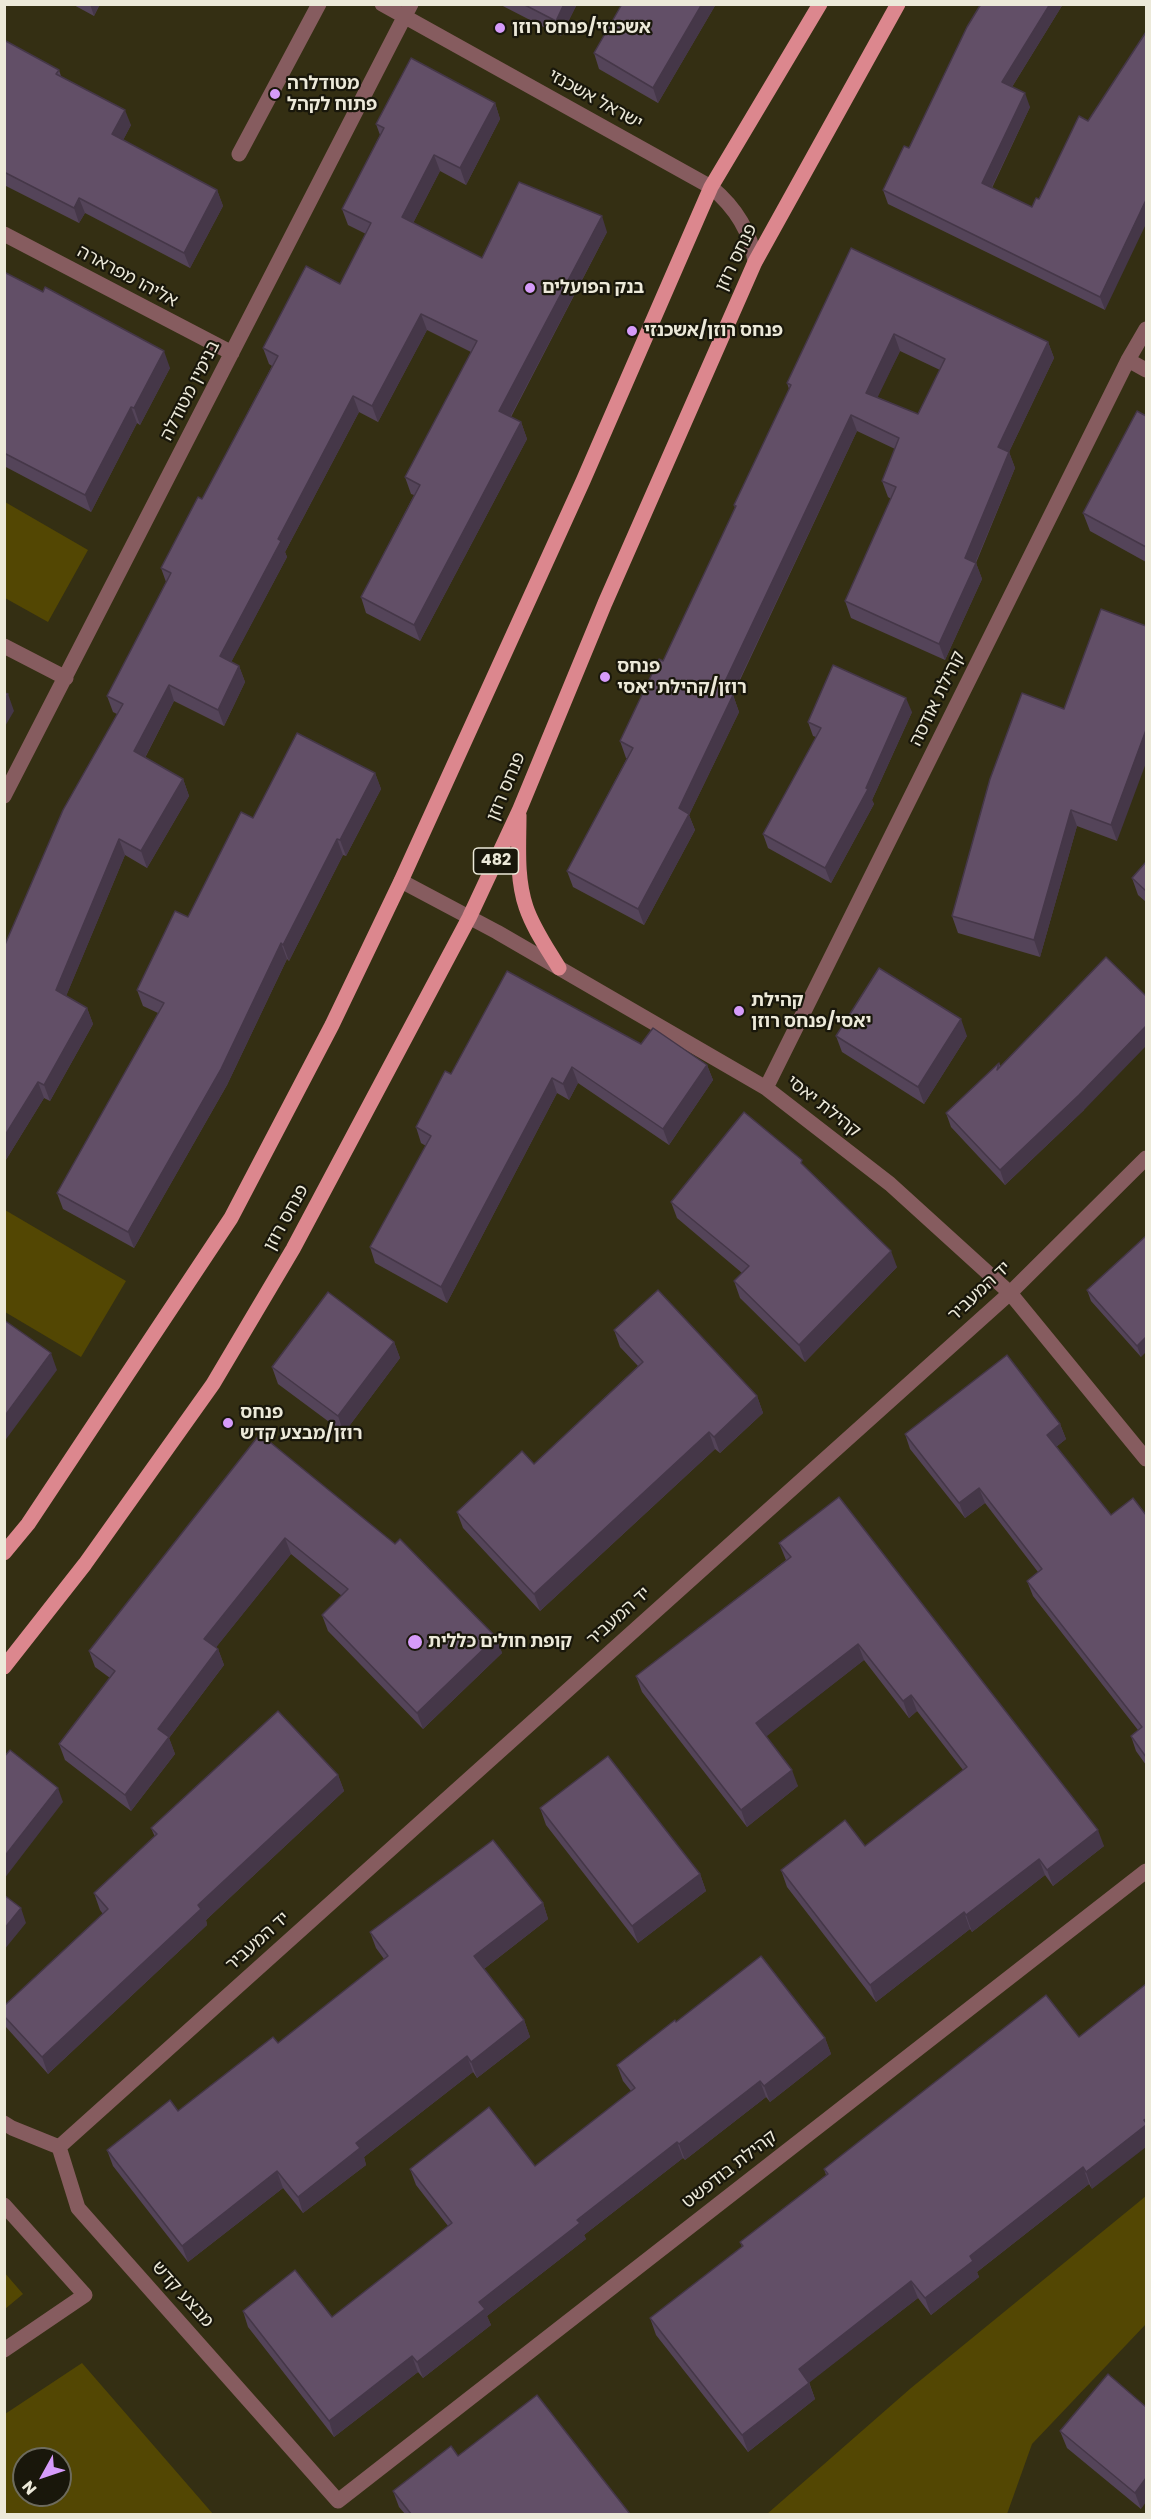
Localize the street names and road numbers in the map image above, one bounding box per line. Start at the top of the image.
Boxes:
street label: ישראל אשכנזי [544,65,646,135]
street label: פנחס רוזן [711,221,763,295]
street label: אליהו מפרארה [73,241,181,313]
street label: בנימין מטודלה [157,337,225,445]
street label: קהילת אודסה [906,648,970,750]
street label: פנחס רוזן [483,749,531,825]
road number: 482 [474,848,518,874]
street label: קהילת יאסי [782,1071,864,1143]
street label: פנחס רוזן [260,1181,314,1255]
street label: יד המעביר [944,1257,1016,1327]
street label: יד המעביר [583,1583,655,1651]
street label: יד המעביר [222,1908,294,1976]
street label: קהילת בודפשט [678,2126,782,2214]
street label: מבצע קדש [147,2257,217,2333]

